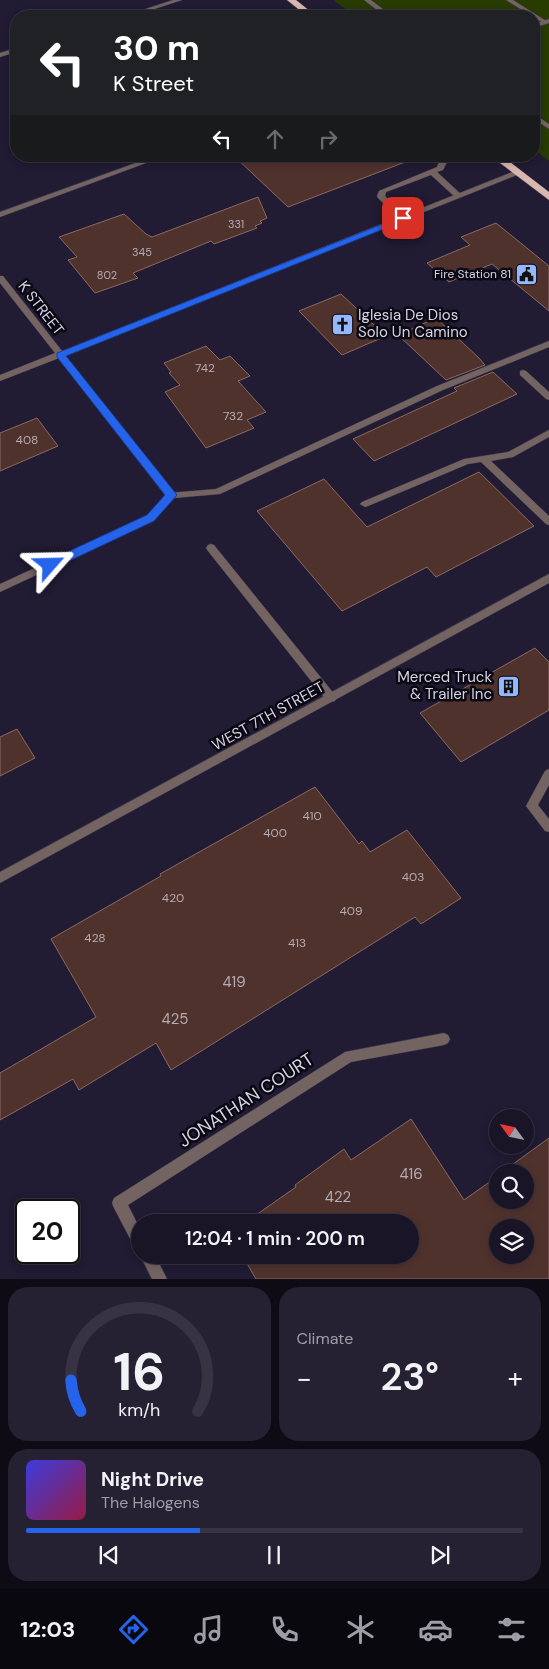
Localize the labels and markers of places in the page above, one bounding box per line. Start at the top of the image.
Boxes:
pin [382,197,424,239]
public building icon: Fire Station 81 [515,262,539,286]
place label: Fire Station 81 [434,266,511,282]
place label: Iglesia De Dios Solo Un Camino [358,305,468,342]
church icon: Iglesia De Dios Solo Un Camino [330,312,354,336]
place label: Merced Truck & Trailer Inc [397,667,492,704]
building icon: Merced Truck & Trailer Inc [496,674,520,698]

